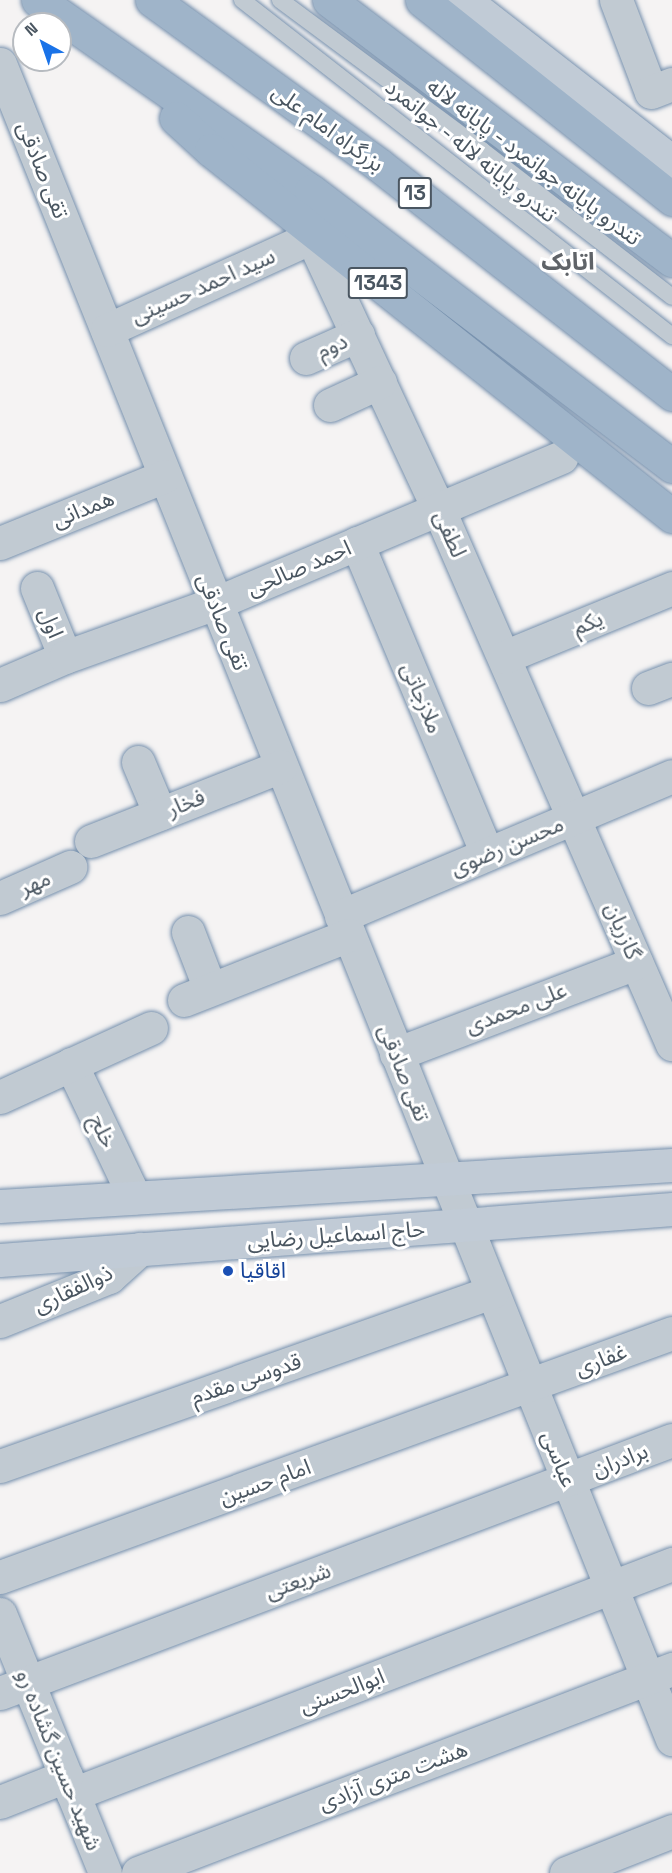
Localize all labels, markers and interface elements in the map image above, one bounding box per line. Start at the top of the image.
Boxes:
north arrow [12,12,72,72]
text: N [21,18,42,41]
street label: تندرو پایانه لاله - جوانمرد [380,73,562,229]
street label: تندرو پایانه جوانمرد - پایانه لاله [421,73,647,251]
street label: بزرگراه امام علی [267,78,389,178]
street label: تقی صادقی [12,118,74,222]
road number: 13 [397,175,433,211]
street label: سید احمد حسینی [127,242,279,330]
district label: اتابک [541,248,595,276]
road number: 1343 [346,265,410,301]
street label: دوم [312,328,352,364]
street label: همدانی [48,485,118,533]
street label: لطفی [428,507,472,561]
street label: احمد صالحی [243,534,355,602]
street label: تقی صادقی [192,570,254,674]
street label: اول [33,604,69,642]
street label: یکم [569,605,607,641]
street label: ملازجاتی [395,659,449,737]
street label: فخار [163,784,209,822]
street label: محسن رضوی [446,810,568,882]
street label: مهر [15,865,55,901]
street label: گازریان [599,899,647,963]
street label: علی محمدی [462,977,570,1039]
street label: تقی صادقی [373,1021,435,1125]
street label: خلج [84,1110,122,1152]
street label: حاج اسماعیل رضایی [246,1216,426,1254]
place label: اقاقیا [240,1258,286,1284]
street label: ذوالفقاری [29,1259,117,1319]
marker: اقاقیا [221,1264,235,1278]
street label: غفاری [571,1338,631,1382]
street label: قدوسی مقدم [187,1348,305,1410]
street label: عباسی [536,1427,582,1491]
street label: برادران [588,1437,652,1483]
street label: امام حسین [216,1453,314,1511]
street label: شریعتی [262,1557,334,1605]
street label: ابوالحسنی [296,1663,388,1719]
street label: شهید حسین گشاده رو [11,1666,107,1854]
street label: هشت متری آزادی [315,1736,471,1816]

